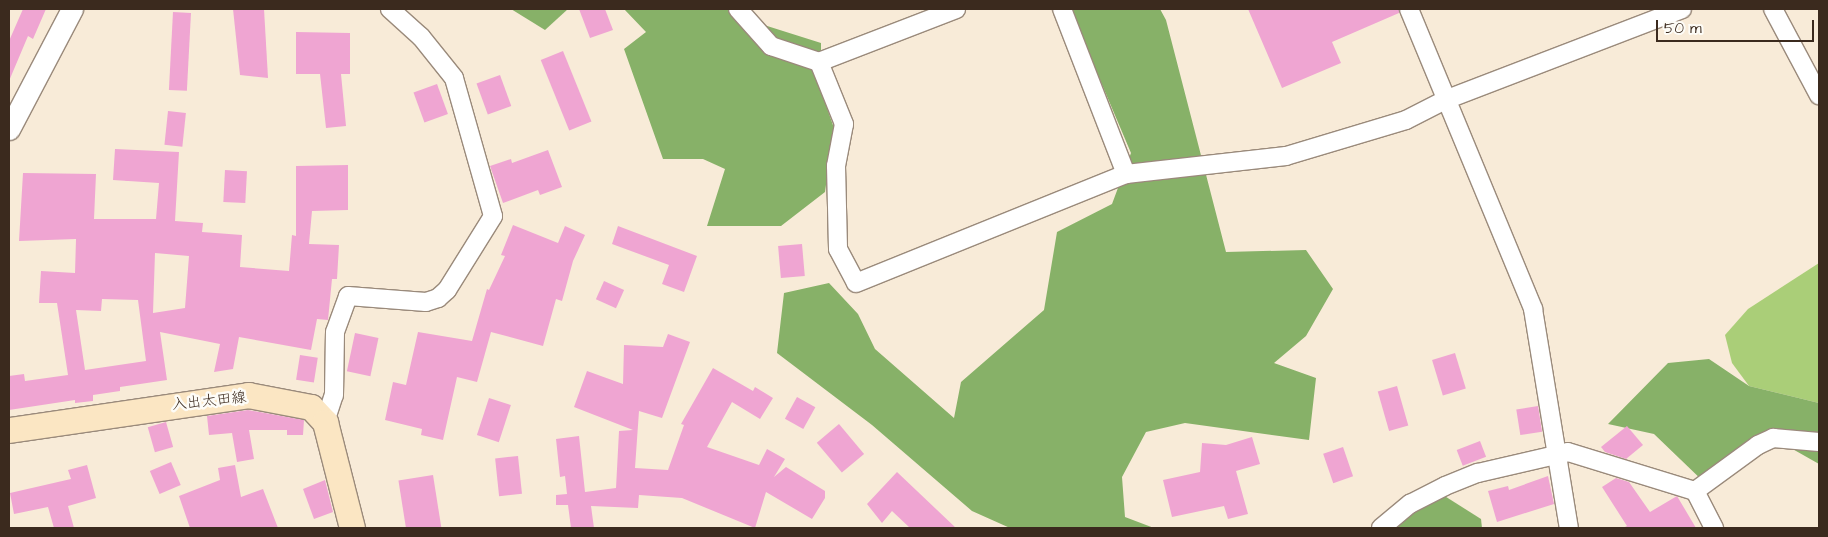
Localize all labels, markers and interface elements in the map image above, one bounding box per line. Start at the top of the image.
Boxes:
scale bar [1658,10,1816,42]
text: 50 m [1664,18,1702,39]
street label: 入出太田線 [171,388,247,414]

